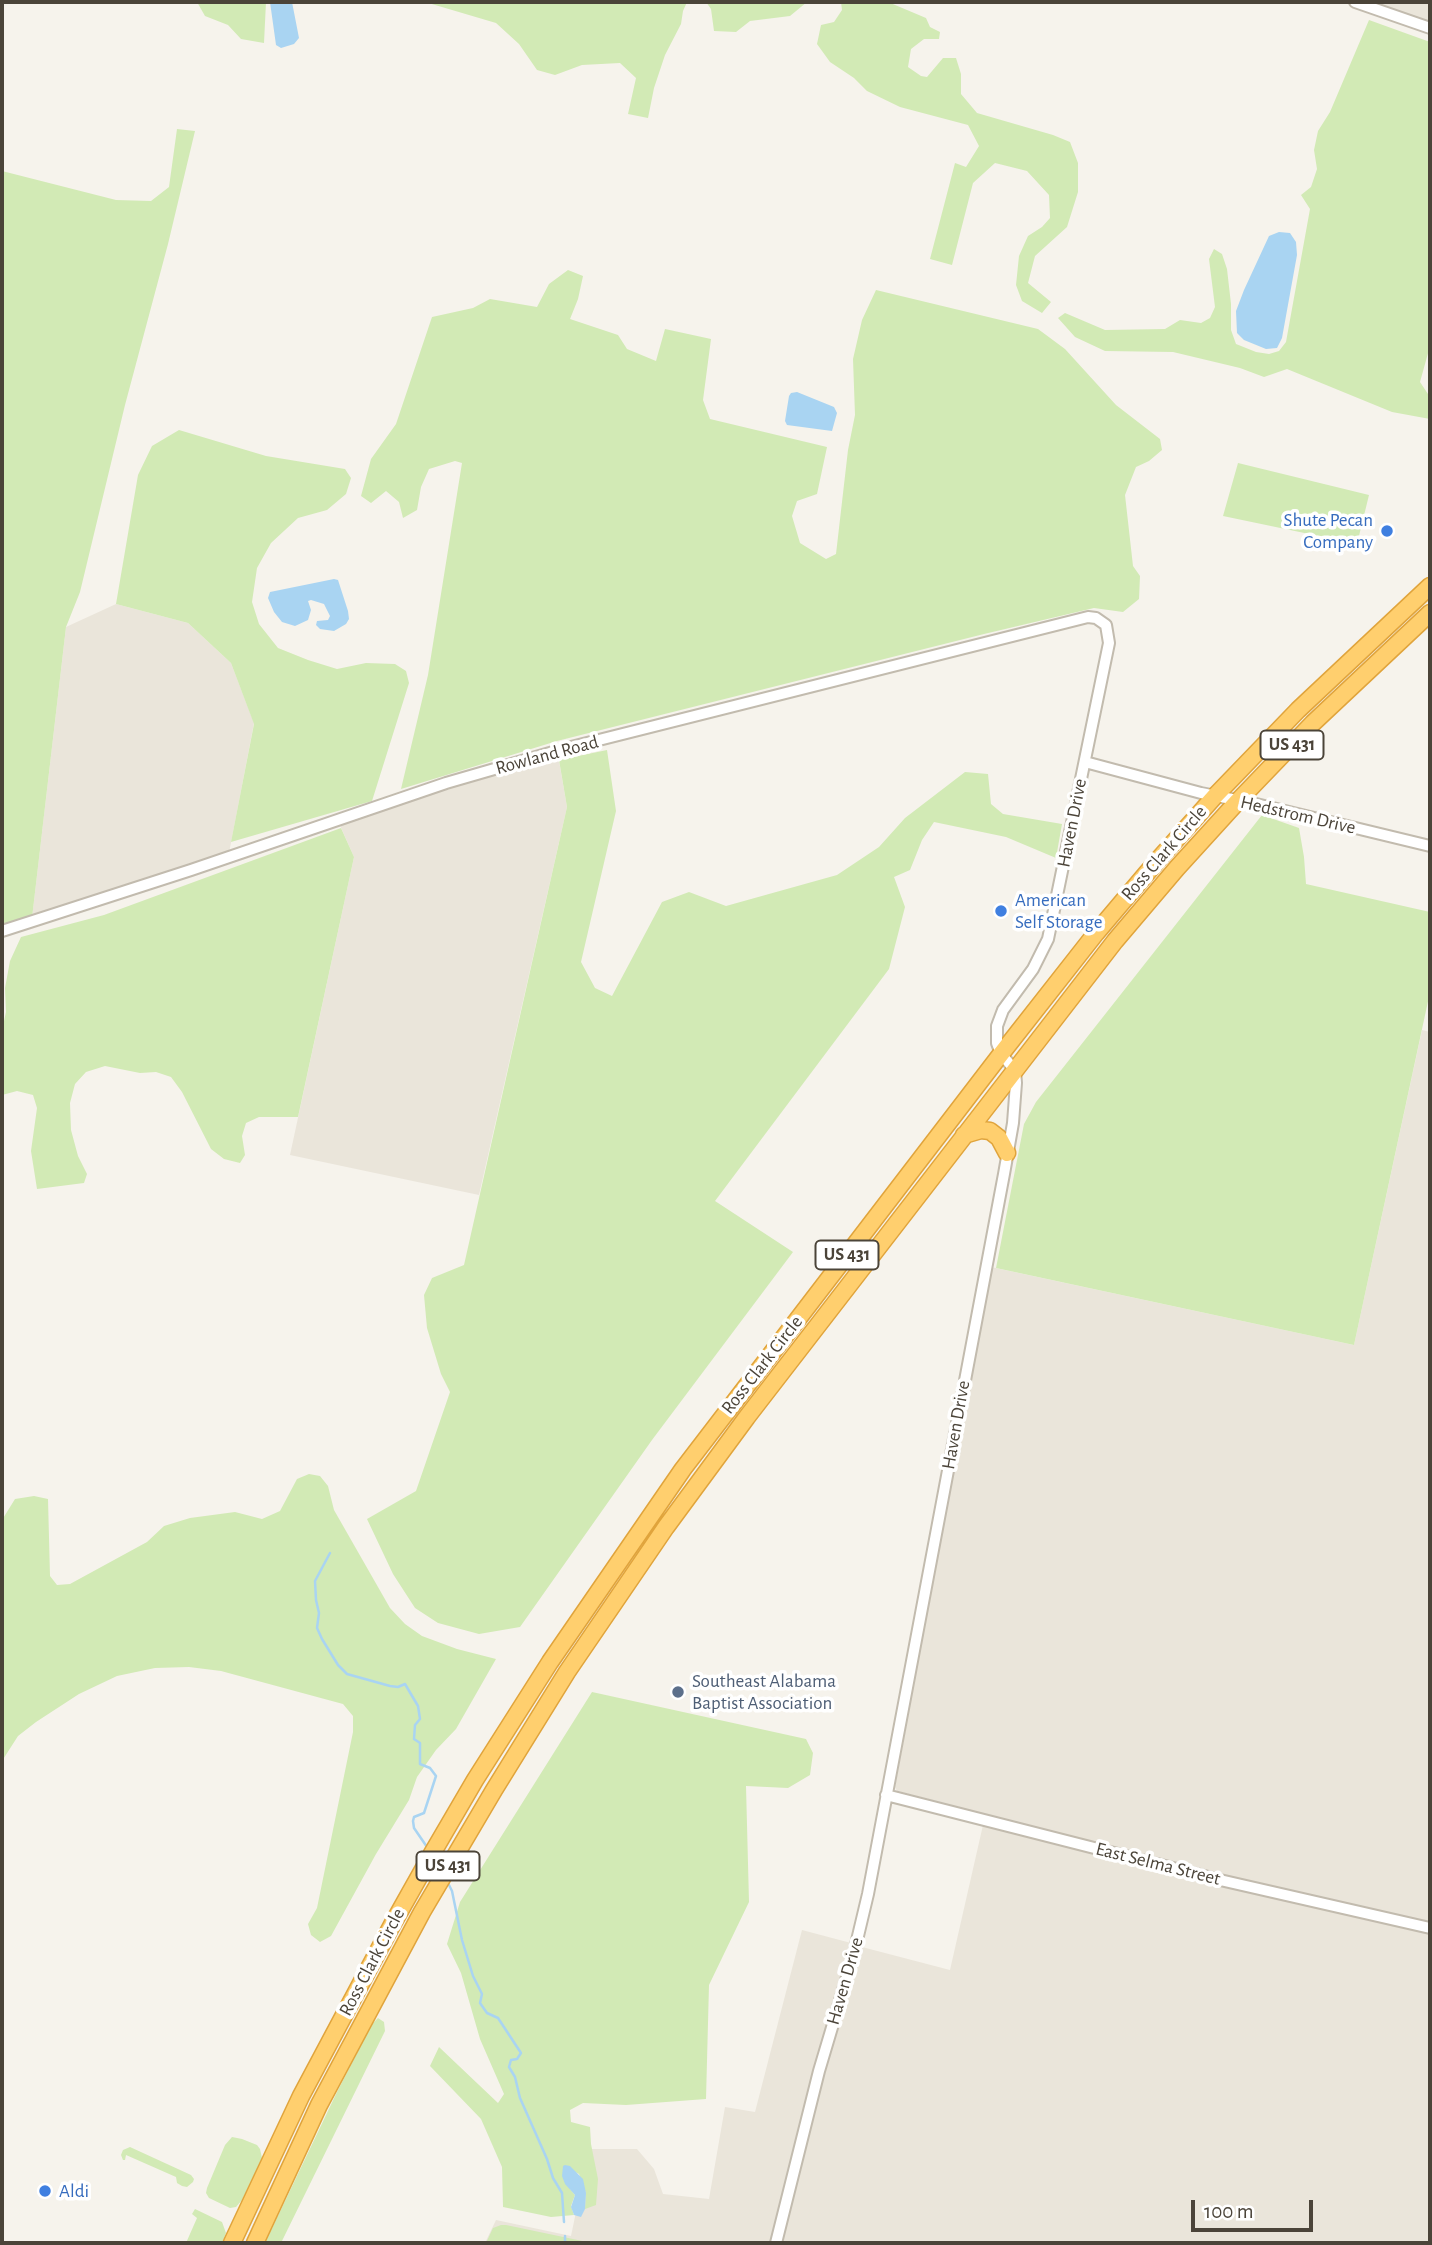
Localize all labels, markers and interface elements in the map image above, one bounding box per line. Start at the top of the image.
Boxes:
place label: Shute Pecan Company [1284,509,1373,553]
marker: Shute Pecan Company [1379,523,1395,539]
street label: Rowland Road [493,730,601,780]
road number: US 431 [1260,730,1324,760]
street label: Haven Drive [1052,777,1092,869]
street label: Hedstrom Drive [1238,791,1358,839]
street label: Ross Clark Circle [1116,801,1212,905]
place label: American Self Storage [1015,889,1103,933]
marker: American Self Storage [993,903,1009,919]
road number: US 431 [816,1240,878,1270]
street label: Ross Clark Circle [716,1311,808,1419]
street label: Haven Drive [937,1379,975,1471]
place label: Southeast Alabama Baptist Association [692,1670,836,1714]
marker: Southeast Alabama Baptist Association [670,1684,686,1700]
street label: East Selma Street [1093,1837,1223,1891]
road number: US 431 [416,1852,480,1880]
street label: Ross Clark Circle [334,1904,410,2020]
street label: Haven Drive [822,1935,868,2027]
place label: Aldi [59,2180,89,2202]
marker: Aldi [37,2183,53,2199]
scale bar [1194,2186,1316,2230]
text: 100 m [1204,2201,1254,2222]

